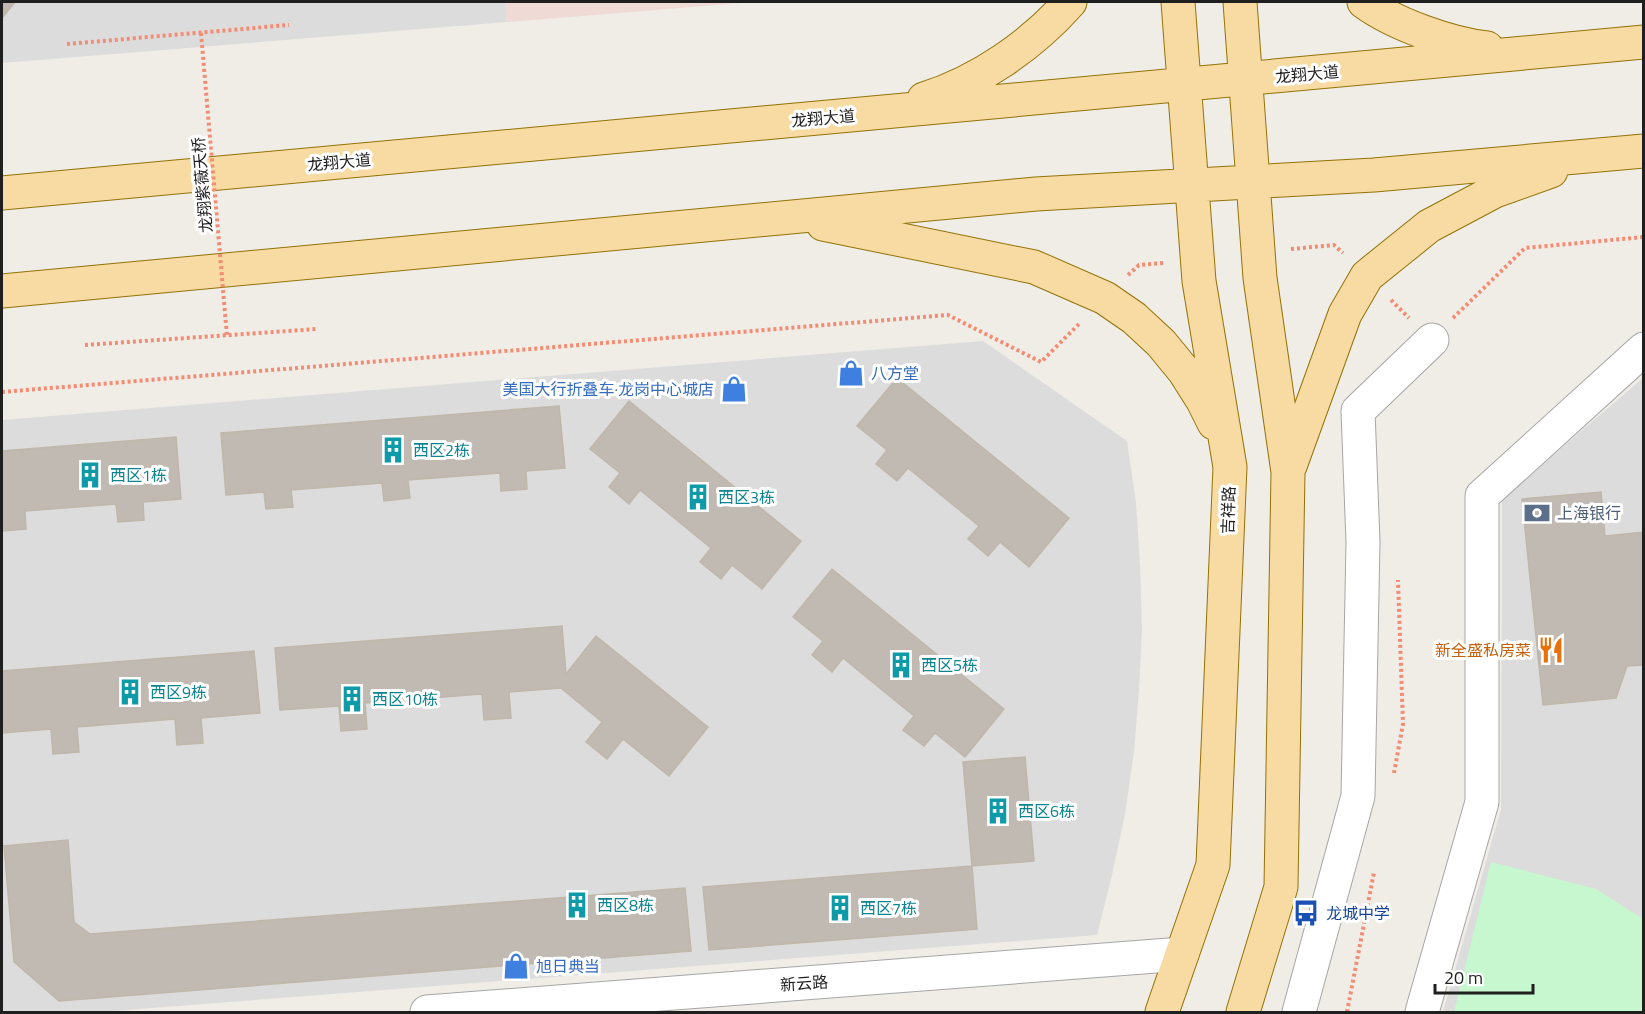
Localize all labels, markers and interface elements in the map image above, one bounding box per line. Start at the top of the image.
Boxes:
street label: 龙翔大道 [1274,59,1340,89]
street label: 龙翔大道 [790,103,856,133]
street label: 龙翔紫薇天桥 [186,136,218,234]
street label: 龙翔大道 [306,147,372,177]
shop icon: 八方堂 [836,358,866,388]
place label: 八方堂 [871,361,919,385]
shop icon: 美国大行折叠车·龙岗中心城店 [719,374,749,404]
place label: 美国大行折叠车·龙岗中心城店 [503,377,714,401]
building icon: 西区2栋 [378,435,408,465]
place label: 西区2栋 [413,438,470,462]
building icon: 西区1栋 [75,460,105,490]
place label: 西区1栋 [110,463,167,487]
building icon: 西区3栋 [683,482,713,512]
place label: 西区3栋 [718,485,775,509]
street label: 吉祥路 [1215,486,1241,534]
bank icon: 上海银行 [1522,498,1552,528]
place label: 上海银行 [1557,501,1621,525]
restaurant icon: 新全盛私房菜 [1536,635,1566,665]
place label: 新全盛私房菜 [1435,638,1531,662]
building icon: 西区5栋 [886,650,916,680]
place label: 西区5栋 [921,653,978,677]
building icon: 西区9栋 [115,677,145,707]
place label: 西区9栋 [150,680,207,704]
building icon: 西区10栋 [337,684,367,714]
place label: 西区10栋 [372,687,438,711]
building icon: 西区6栋 [983,796,1013,826]
place label: 西区6栋 [1018,799,1075,823]
building icon: 西区8栋 [562,890,592,920]
place label: 西区8栋 [597,893,654,917]
building icon: 西区7栋 [825,893,855,923]
place label: 西区7栋 [860,896,917,920]
bus stop icon: 龙城中学 [1291,898,1321,928]
place label: 龙城中学 [1326,901,1390,925]
shop icon: 旭日典当 [501,951,531,981]
place label: 旭日典当 [536,954,600,978]
scale bar [1435,957,1532,995]
text: 20 m [1444,964,1483,991]
street label: 新云路 [779,969,829,997]

